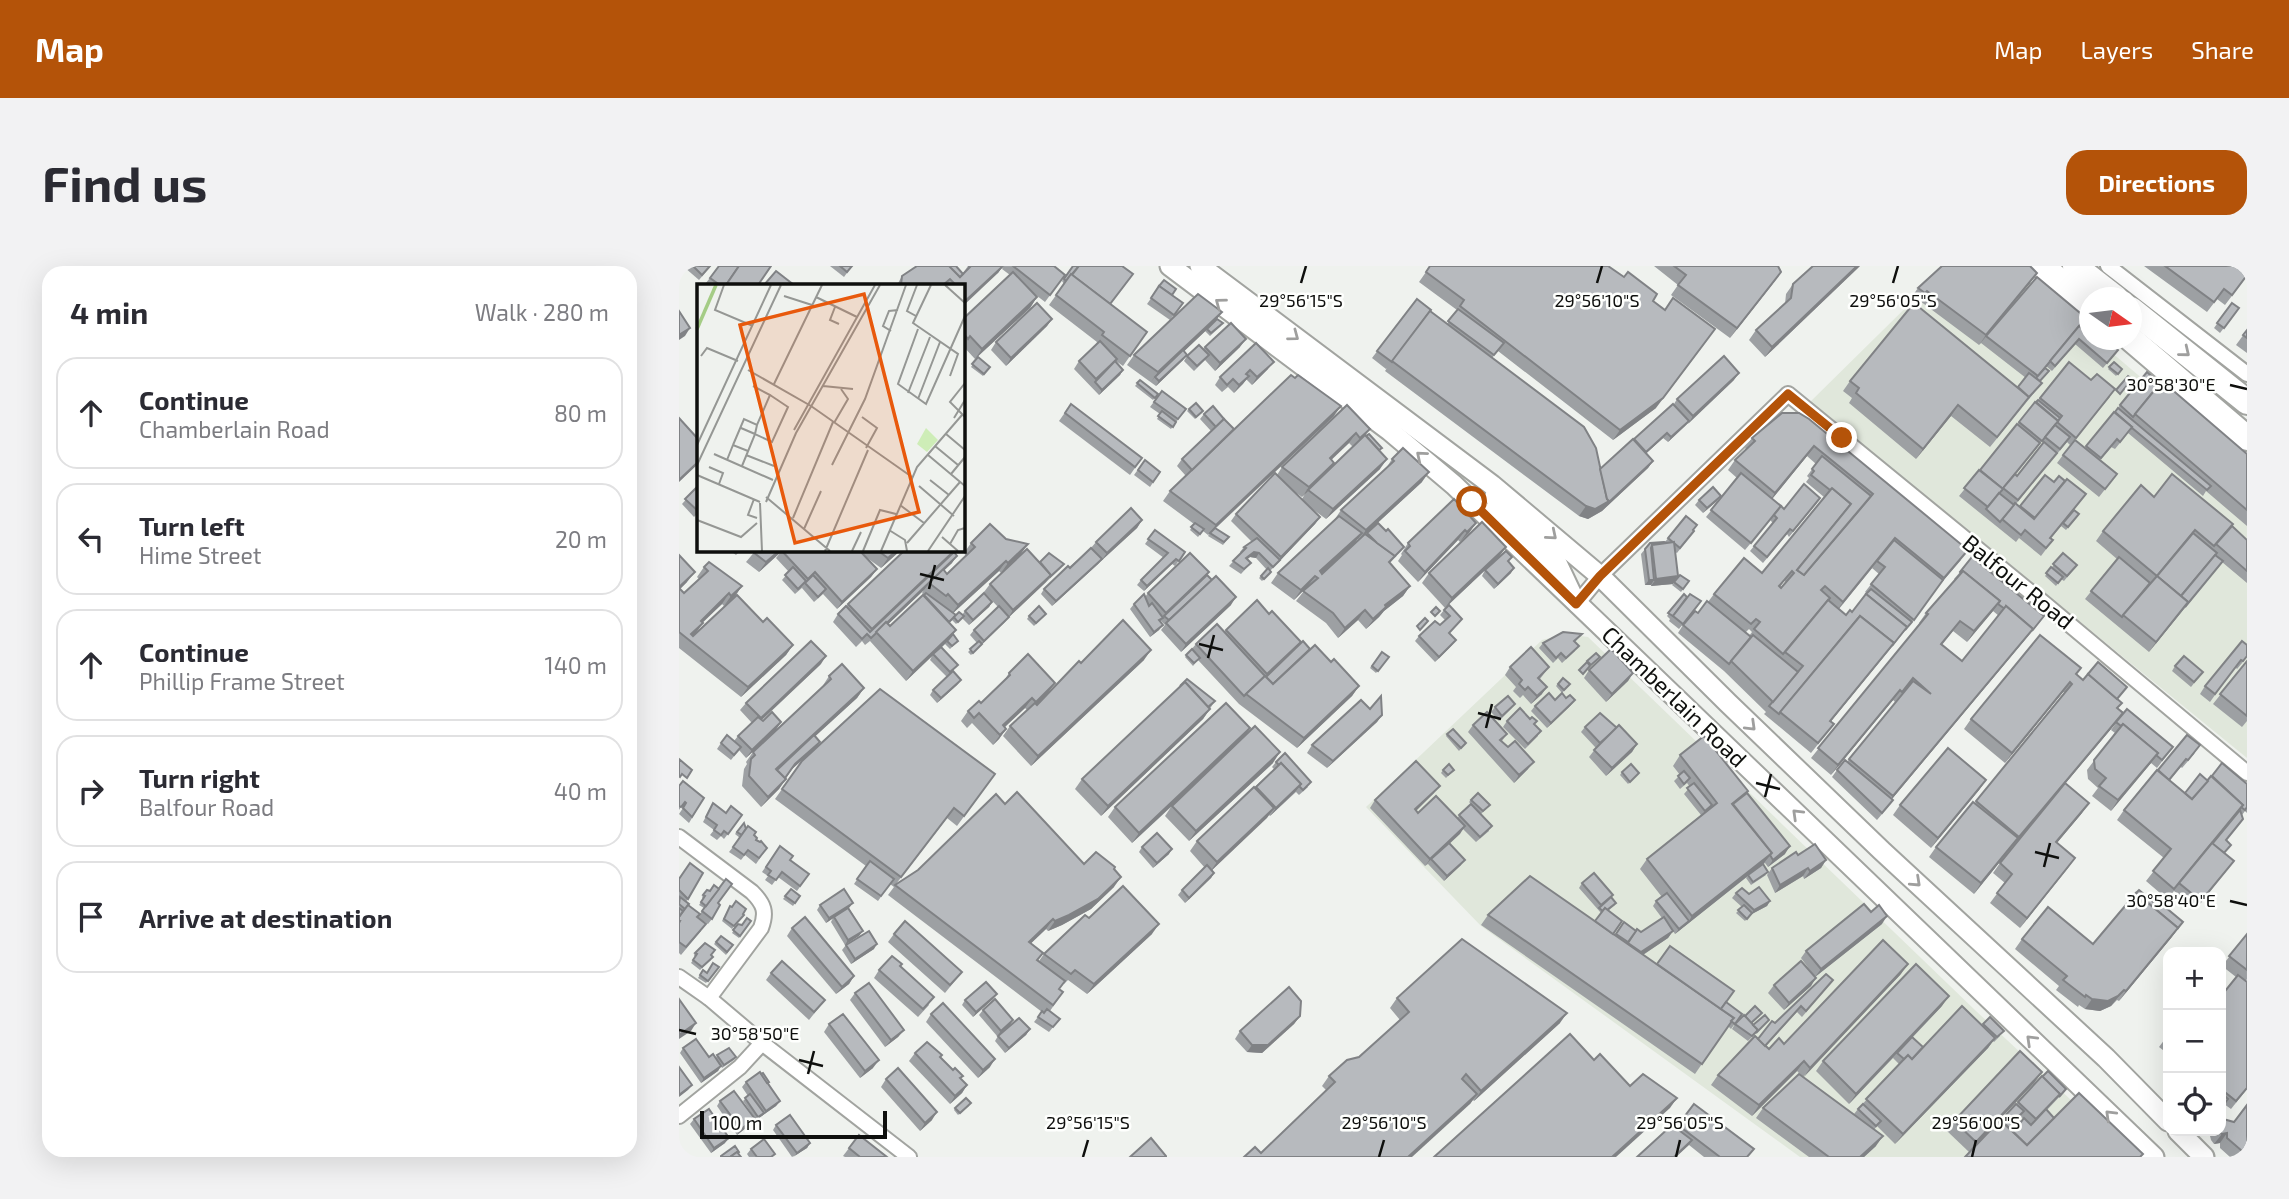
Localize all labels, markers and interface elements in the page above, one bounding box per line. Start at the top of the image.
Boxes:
text: Map [35,29,104,69]
text: Map [1994,35,2042,64]
text: Layers [2080,35,2153,64]
text: Share [2191,35,2254,64]
button: Directions [2066,150,2247,215]
text: Find us [42,153,207,212]
inset map [697,284,964,551]
north arrow [2079,287,2142,350]
text: 29°56'15"S [1259,289,1343,311]
text: 29°56'10"S [1554,289,1640,311]
text: 29°56'05"S [1849,289,1937,311]
text: 4 min [70,294,148,330]
text: Walk · 280 m [475,298,609,326]
one-way arrow [1215,299,1228,312]
one-way arrow [1286,328,1298,341]
one-way arrow [2176,344,2189,356]
text: 30°58'30"E [2126,373,2216,395]
text: Continue [139,384,249,415]
icon: ahead [72,394,110,432]
text: 80 m [554,399,607,427]
text: Chamberlain Road [139,415,330,443]
route end [1826,422,1857,453]
one-way arrow [1416,452,1429,464]
route start [1456,486,1487,517]
text: Turn left [139,510,245,541]
icon: left [72,520,110,558]
text: 20 m [555,525,607,553]
one-way arrow [1544,526,1556,539]
street label: Balfour Road [1957,528,2080,635]
text: Hime Street [139,541,262,569]
street label: Chamberlain Road [1596,620,1753,773]
text: Continue [139,636,249,667]
icon: ahead [72,646,110,684]
text: 140 m [545,651,607,679]
text: Phillip Frame Street [139,667,345,695]
one-way arrow [1743,717,1756,730]
text: Turn right [139,762,260,793]
icon: right [72,772,110,810]
text: 40 m [554,777,607,805]
text: Balfour Road [139,793,274,821]
one-way arrow [1792,810,1805,822]
one-way arrow [1908,874,1921,887]
text: 30°58'40"E [2126,889,2216,911]
icon: arrive [72,898,110,936]
text: Arrive at destination [139,902,392,933]
map controls [2163,947,2226,1136]
button: + [2163,947,2226,1010]
button: − [2163,1010,2226,1073]
text: 30°58'50"E [711,1022,799,1044]
one-way arrow [2026,1035,2039,1048]
button: locate [2163,1073,2226,1136]
scale bar [700,1108,887,1140]
one-way arrow [2105,1110,2118,1123]
text: 100 m [711,1111,762,1134]
text: 29°56'15"S [1046,1111,1130,1133]
text: 29°56'10"S [1341,1111,1427,1133]
text: 29°56'05"S [1636,1111,1724,1133]
text: 29°56'00"S [1932,1111,2020,1133]

